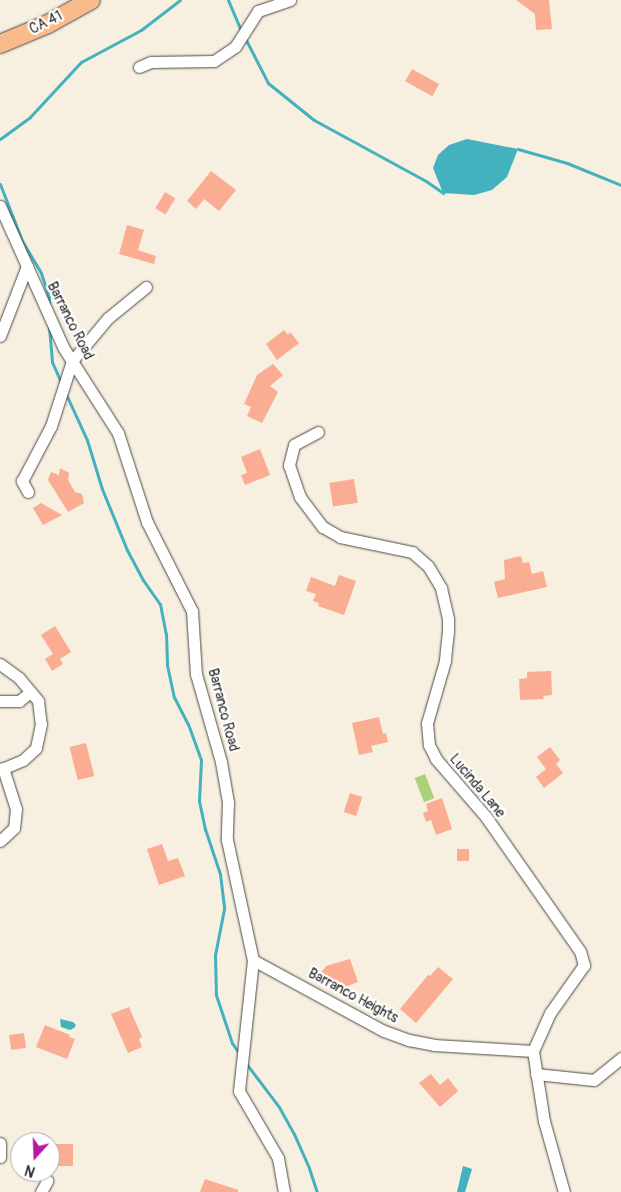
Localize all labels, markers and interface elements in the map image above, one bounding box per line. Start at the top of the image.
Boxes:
street label: CA 41 [27,8,65,38]
street label: Barranco Road [43,279,97,363]
street label: Barranco Road [204,667,242,753]
street label: Lucinda Lane [446,751,508,821]
street label: Barranco Heights [305,965,401,1027]
north arrow [10,1132,60,1182]
text: N [23,1161,37,1180]

